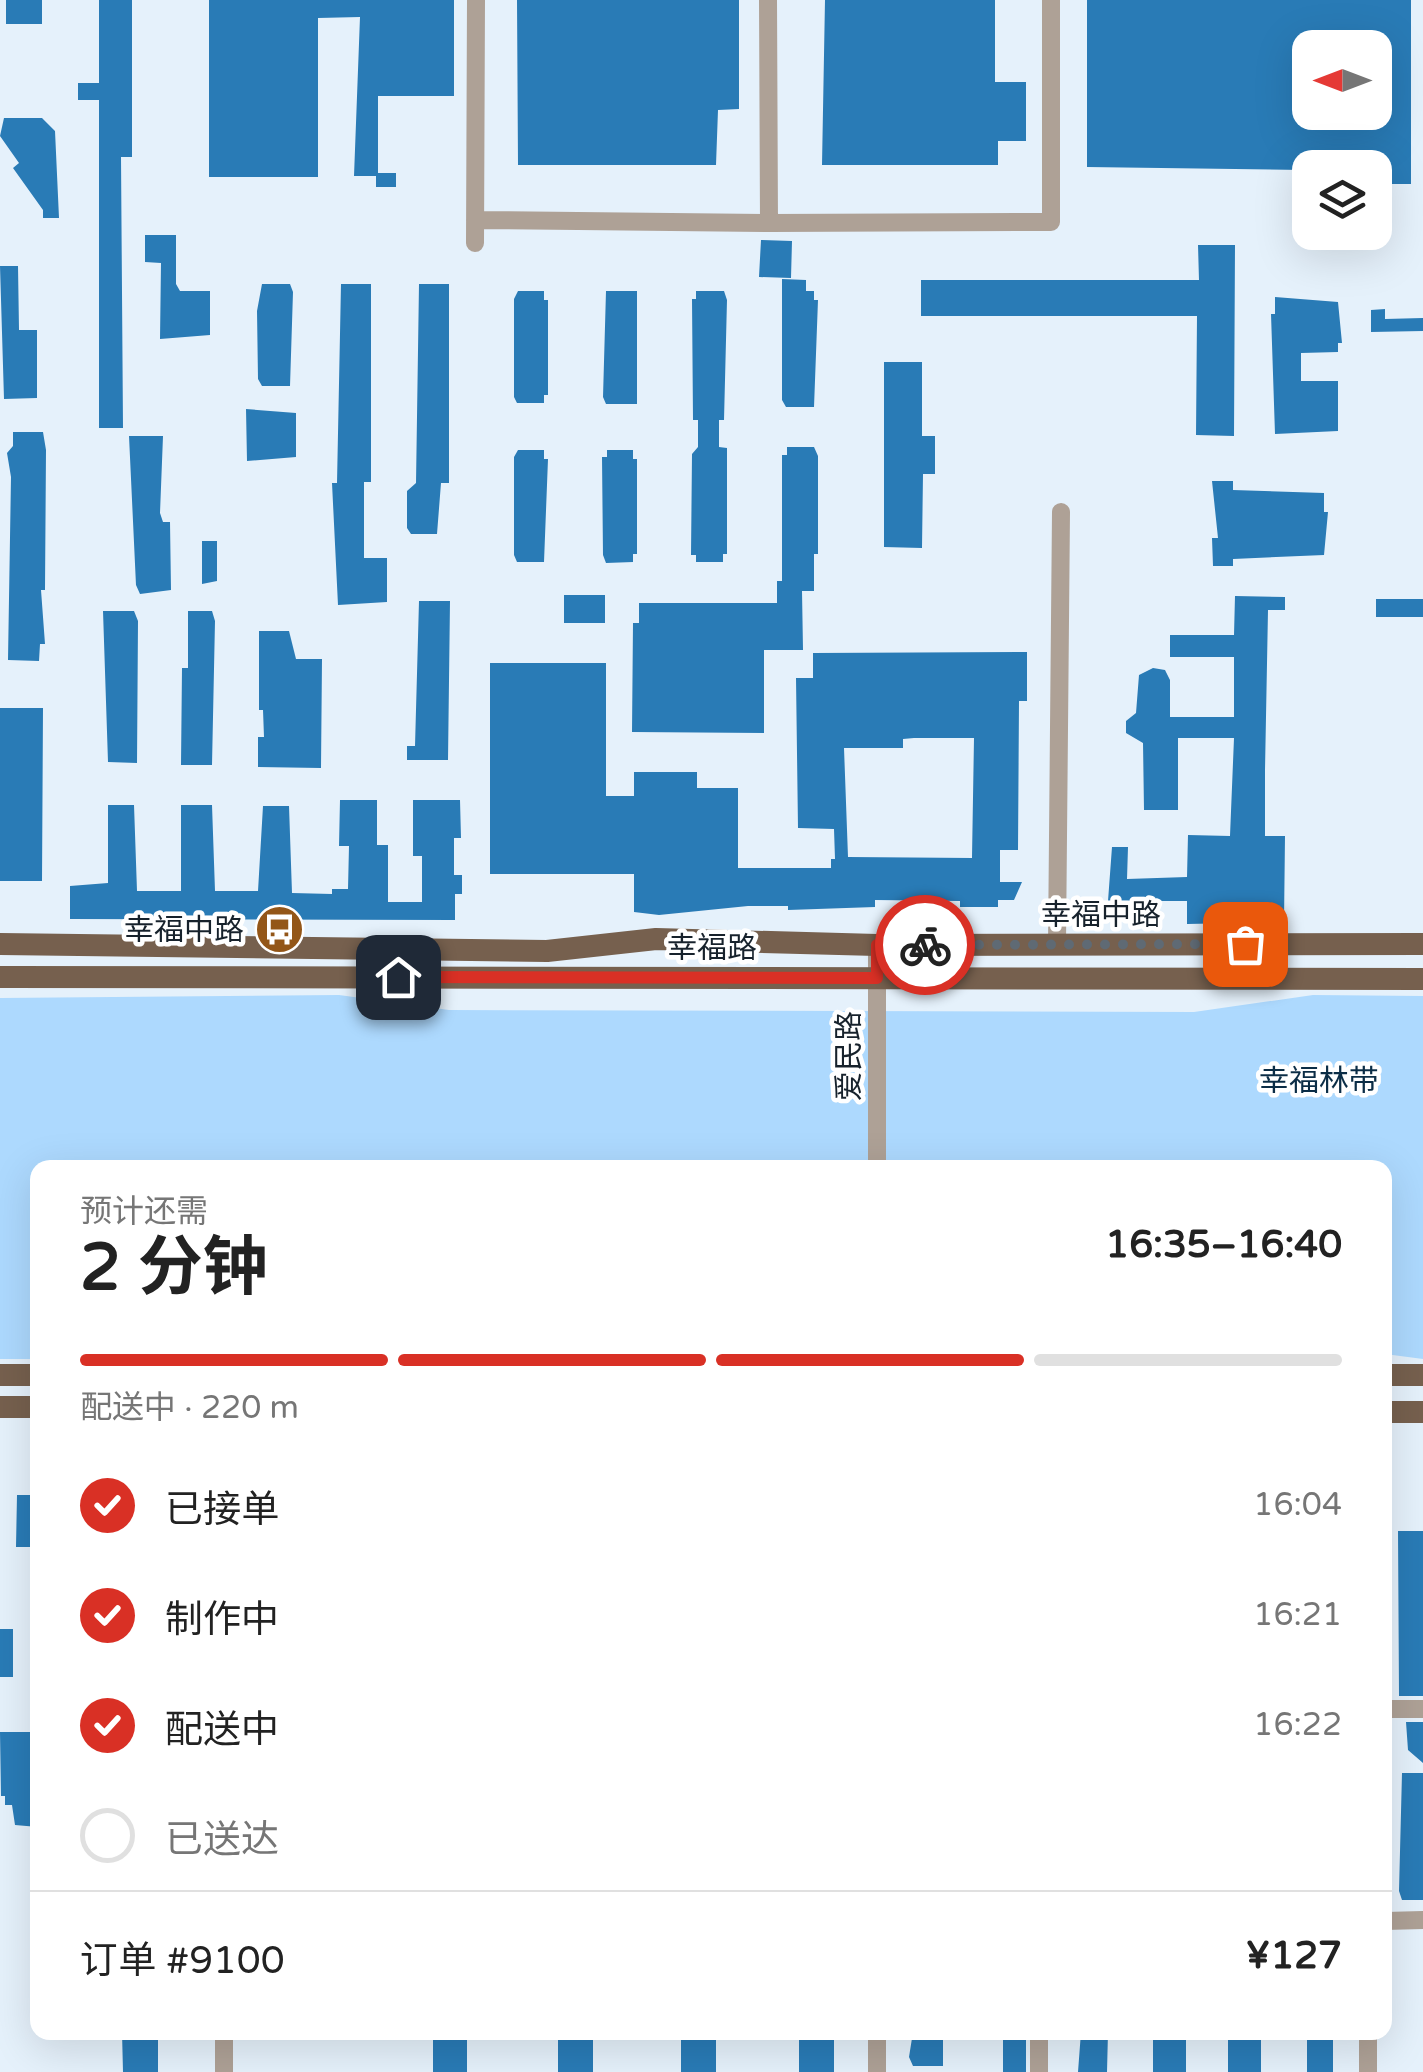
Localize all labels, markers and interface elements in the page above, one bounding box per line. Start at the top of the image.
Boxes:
north arrow [1292,30,1392,130]
map controls [1292,30,1392,250]
button: layers [1292,150,1392,250]
courier [875,895,975,995]
street label: 幸福中路 [1041,897,1161,934]
pin [1203,902,1288,987]
bus stop icon: 幸福中路 [253,904,305,956]
place label: 幸福中路 [124,912,244,949]
icon: bag [1218,917,1273,972]
icon: bike [898,918,953,973]
street label: 幸福路 [667,930,757,967]
pin [356,935,441,1020]
icon: home [371,950,426,1005]
street label: 爱民路 [831,1011,868,1101]
park label: 幸福林带 [1259,1063,1379,1100]
text: 预计还需 [80,1193,208,1231]
text: 16:35–16:40 [1105,1222,1342,1268]
text: 2 分钟 [80,1229,268,1308]
text: 配送中 · 220 m [80,1389,299,1427]
icon: check [80,1478,135,1533]
text: 16:04 [1253,1486,1342,1524]
text: 已接单 [165,1487,279,1533]
icon: check [80,1588,135,1643]
text: 16:21 [1253,1596,1342,1634]
text: 制作中 [165,1597,279,1643]
icon: check [80,1698,135,1753]
text: 16:22 [1253,1706,1342,1744]
text: 配送中 [165,1707,279,1753]
text: 已送达 [165,1817,279,1863]
text: ¥127 [1245,1933,1342,1979]
text: 订单 #9100 [80,1938,285,1984]

